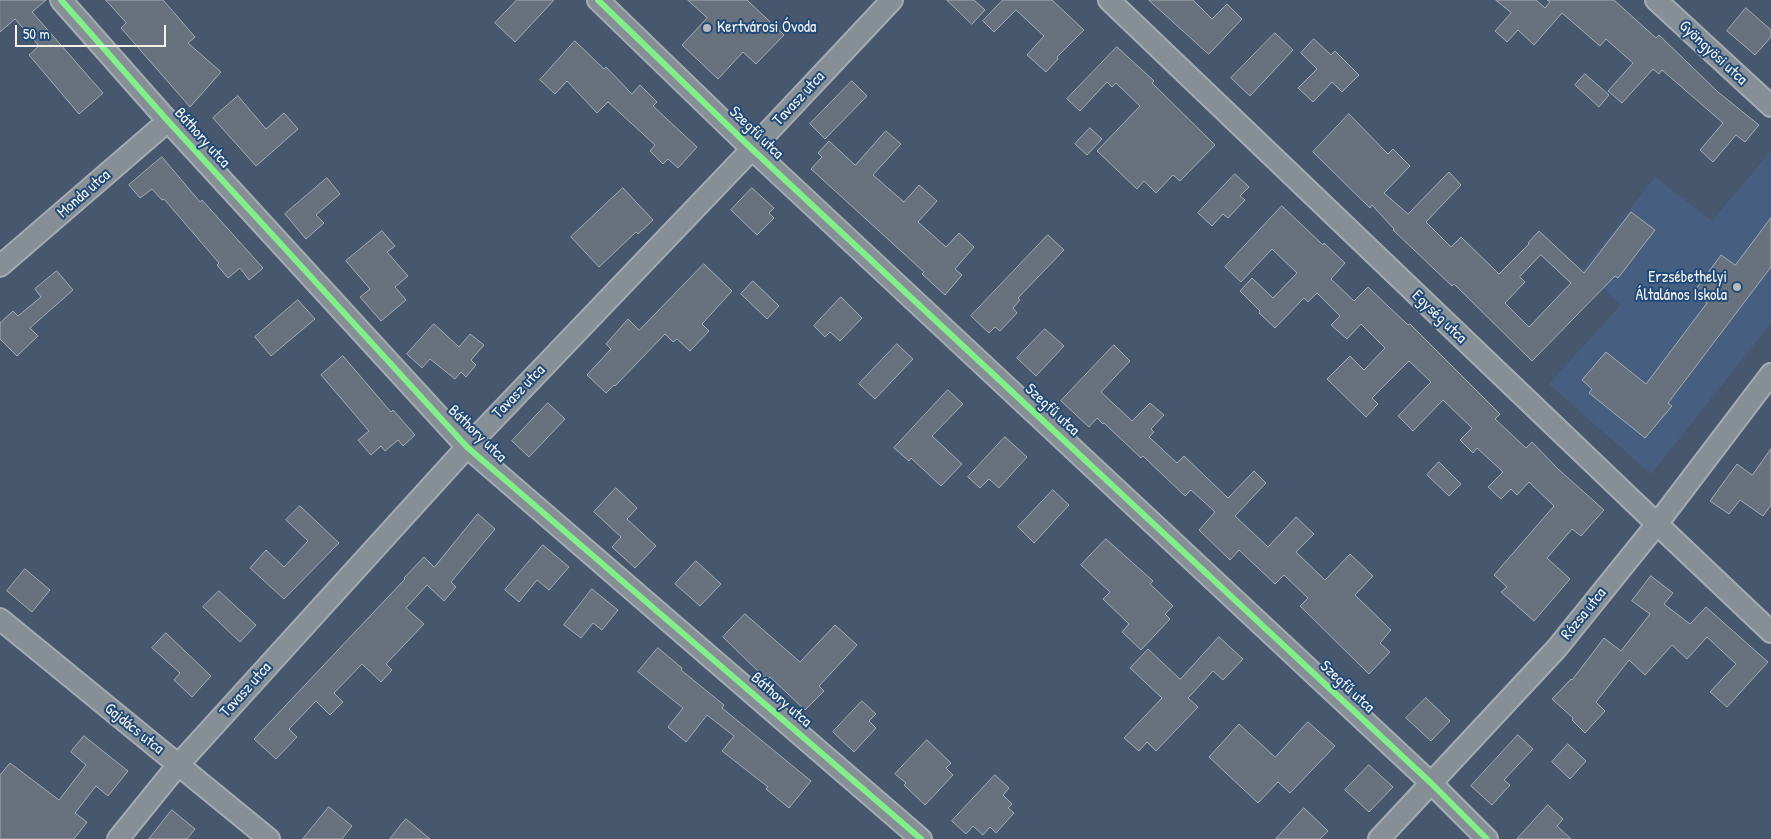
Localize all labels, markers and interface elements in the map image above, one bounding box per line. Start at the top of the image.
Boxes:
scale bar [18,15,169,47]
street label: Gyöngyösi utca [1675,17,1751,89]
place label: Kertvárosi Óvoda [717,18,816,38]
marker: Kertvárosi Óvoda [701,22,713,34]
text: 50 m [23,23,50,44]
street label: Tavasz utca [769,68,829,130]
street label: Szegfű utca [725,103,787,163]
street label: Báthory utca [170,104,234,172]
street label: Monda utca [54,166,114,222]
place label: Erzsébethelyi Általános Iskola [1636,268,1727,306]
marker: Erzsébethelyi Általános Iskola [1731,281,1743,293]
street label: Egység utca [1408,286,1470,348]
street label: Tavasz utca [489,361,549,423]
street label: Szegfű utca [1021,380,1083,440]
street label: Báthory utca [444,401,510,467]
street label: Rózsa utca [1557,584,1611,644]
street label: Szegfű utca [1316,657,1378,717]
street label: Tavasz utca [216,658,276,722]
street label: Báthory utca [747,668,815,732]
street label: Gajdács utca [101,699,167,759]

